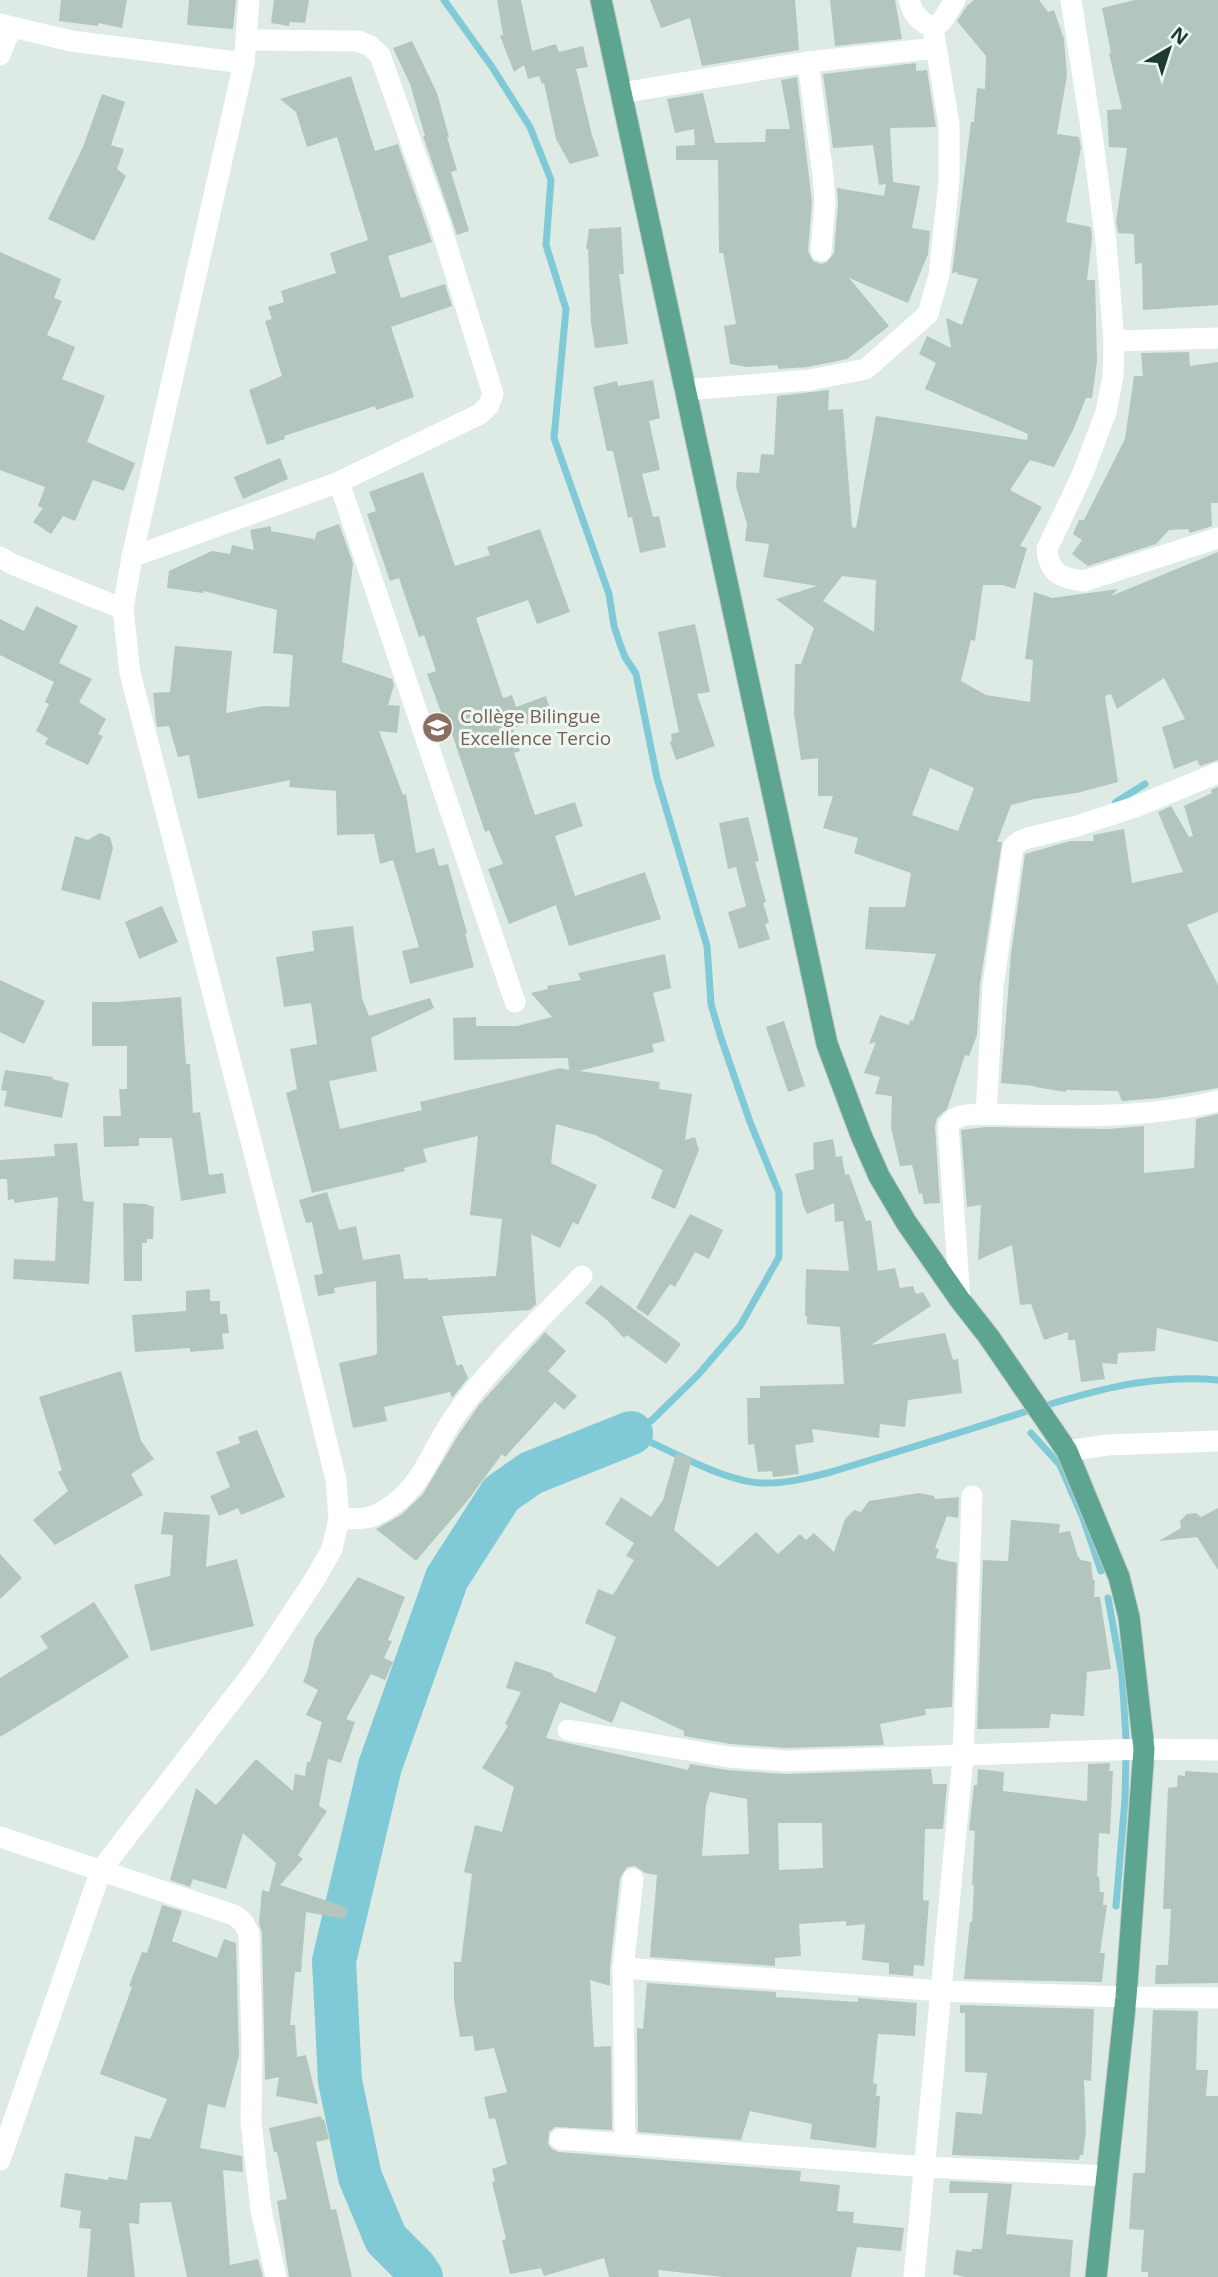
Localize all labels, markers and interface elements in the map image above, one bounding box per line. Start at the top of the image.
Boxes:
north arrow [1134,14,1204,84]
text: N [1166,21,1194,51]
place label: Collège Bilingue Excellence Tercio [460,703,611,751]
school or university icon: Collège Bilingue Excellence Tercio [420,710,454,744]

